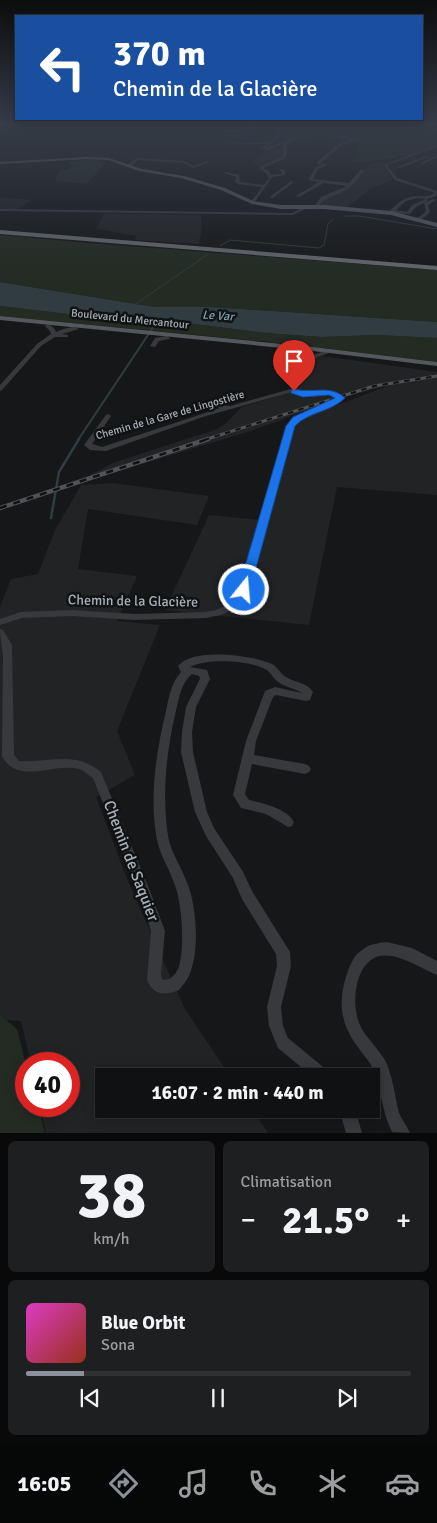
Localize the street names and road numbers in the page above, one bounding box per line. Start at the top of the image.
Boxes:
street label: Boulevard du Mercantour [70,306,190,332]
street label: Chemin de la Gare de Lingostière [94,388,246,442]
street label: Chemin de la Glacière [68,591,198,611]
street label: Chemin de Saquier [99,798,163,924]

